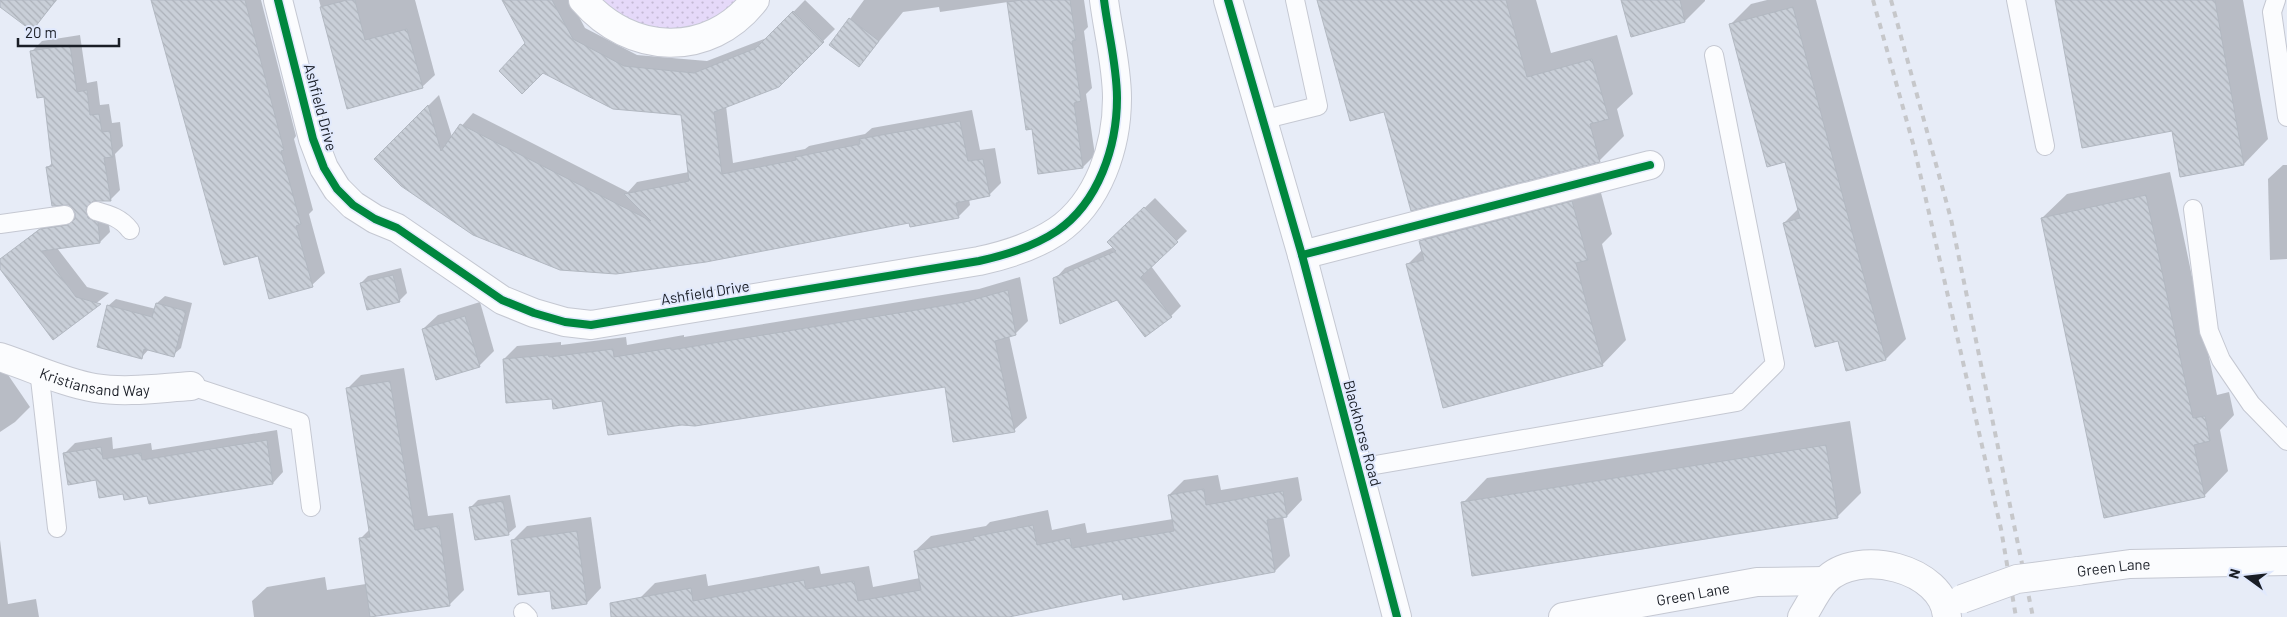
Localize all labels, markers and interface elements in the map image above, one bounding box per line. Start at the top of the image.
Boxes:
scale bar [18,15,119,47]
text: 20 m [25,23,57,41]
street label: Ashfield Drive [301,61,341,153]
street label: Ashfield Drive [659,276,751,308]
street label: Kristiansand Way [37,363,150,399]
street label: Blackhorse Road [1340,378,1386,488]
north arrow [2222,552,2272,602]
street label: Green Lane [2076,555,2151,580]
text: N [2225,567,2243,580]
street label: Green Lane [1655,578,1731,609]

